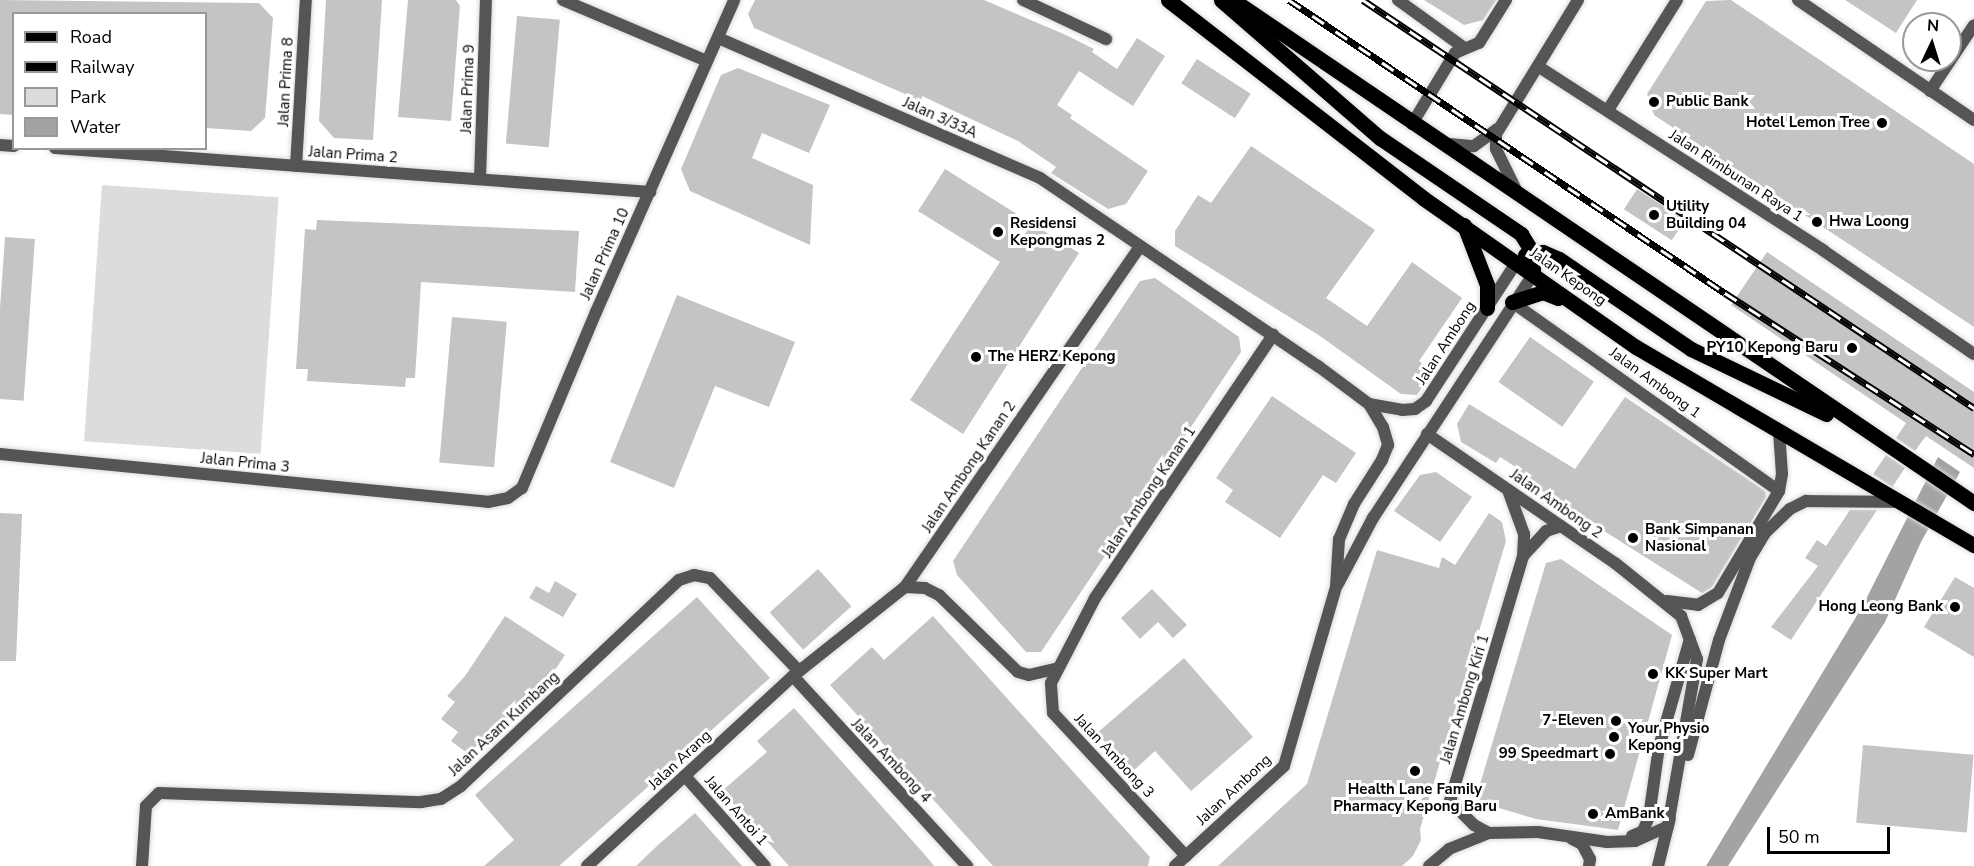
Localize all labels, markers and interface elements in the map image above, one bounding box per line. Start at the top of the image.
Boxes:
legend [12,12,207,150]
north arrow [1902,12,1962,72]
text: N [1926,15,1940,37]
text: Road [70,25,112,49]
street label: Jalan Prima 8 [275,37,297,127]
street label: Jalan Prima 9 [457,44,479,134]
text: Railway [70,55,135,79]
text: Park [70,85,106,109]
place label: Public Bank [1666,93,1748,111]
street label: Jalan 3/33A [900,94,980,142]
marker: Public Bank [1647,95,1661,109]
place label: Hotel Lemon Tree [1746,114,1870,132]
text: Water [70,115,121,139]
marker: Hotel Lemon Tree [1875,116,1889,130]
street label: Jalan Rimbunan Raya 1 [1666,126,1806,226]
street label: Jalan Prima 2 [308,143,398,167]
place label: Utility Building 04 [1666,197,1746,232]
street label: Jalan Prima 10 [577,205,633,303]
marker: Utility Building 04 [1647,208,1661,222]
place label: Hwa Loong [1829,213,1909,231]
place label: Residensi Kepongmas 2 [1010,214,1105,249]
marker: Hwa Loong [1810,215,1824,229]
marker: Residensi Kepongmas 2 [991,225,1005,239]
street label: Jalan Kepong [1526,244,1610,310]
street label: Jalan Ambong [1412,298,1480,388]
place label: PY10 Kepong Baru [1706,339,1838,357]
marker: PY10 Kepong Baru [1843,339,1861,357]
street label: Jalan Ambong 1 [1606,344,1704,422]
place label: The HERZ Kepong [988,348,1116,366]
marker: The HERZ Kepong [969,350,983,364]
street label: Jalan Ambong Kanan 2 [918,398,1020,536]
street label: Jalan Ambong Kanan 1 [1098,423,1200,561]
street label: Jalan Prima 3 [200,449,290,477]
street label: Jalan Ambong 2 [1506,465,1606,543]
place label: Bank Simpanan Nasional [1645,520,1754,555]
marker: Bank Simpanan Nasional [1626,531,1640,545]
place label: Hong Leong Bank [1819,598,1943,616]
marker: Hong Leong Bank [1948,600,1962,614]
street label: Jalan Ambong Kiri 1 [1437,632,1493,766]
place label: KK Super Mart [1665,665,1767,683]
marker: KK Super Mart [1646,667,1660,681]
street label: Jalan Asam Kumbang [445,668,563,780]
street label: Jalan Ambong 3 [1070,710,1158,802]
place label: 7-Eleven [1542,712,1604,730]
marker: 7-Eleven [1609,714,1623,728]
street label: Jalan Ambong 4 [847,715,935,807]
place label: Your Physio Kepong [1628,719,1709,754]
street label: Jalan Arang [645,726,715,794]
marker: Your Physio Kepong [1605,728,1623,746]
place label: 99 Speedmart [1499,745,1598,763]
marker: 99 Speedmart [1603,747,1617,761]
street label: Jalan Ambong [1193,751,1275,829]
marker: Health Lane Family Pharmacy Kepong Baru [1408,764,1422,778]
street label: Jalan Antoi 1 [701,772,771,850]
place label: Health Lane Family Pharmacy Kepong Baru [1333,780,1497,815]
place label: AmBank [1605,805,1665,823]
marker: AmBank [1586,807,1600,821]
scale bar [1770,815,1893,853]
text: 50 m [1778,825,1820,849]

